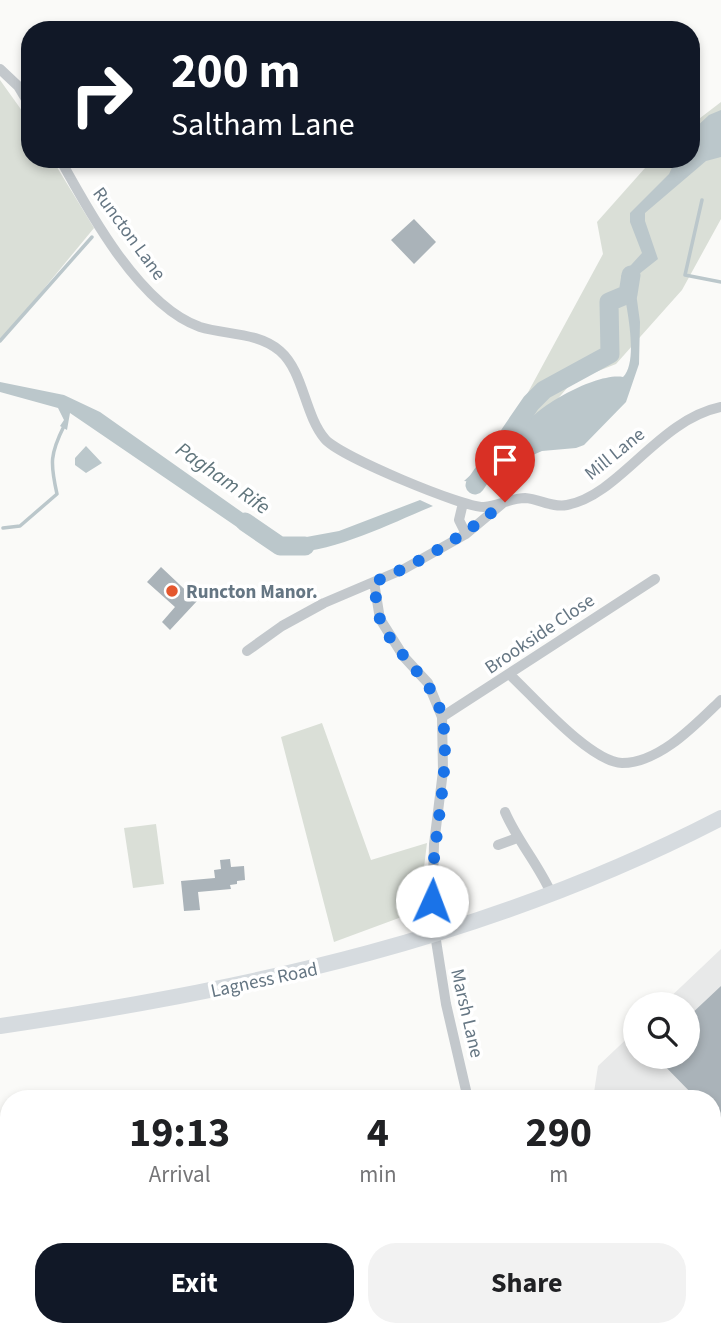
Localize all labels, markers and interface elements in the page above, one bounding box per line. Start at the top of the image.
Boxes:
text: 200 m [171,37,300,107]
icon: right [56,49,147,140]
text: Saltham Lane [171,102,355,148]
street label: Runcton Lane [86,182,172,286]
street label: Mill Lane [579,421,651,487]
pin [475,430,535,502]
water label: Pagham Rife [170,434,276,522]
icon: arrive [486,441,524,479]
place label: Runcton Manor. [186,579,318,606]
marker: Runcton Manor. [164,583,180,599]
street label: Brookside Close [480,587,600,681]
position arrow [395,864,469,938]
street label: Lagness Road [208,956,320,1005]
street label: Marsh Lane [443,966,490,1061]
map controls [623,992,700,1069]
button: search [623,992,700,1069]
text: 19:13 [129,1103,230,1163]
text: 4 [367,1103,389,1163]
text: 290 [525,1103,592,1163]
text: Arrival [149,1158,211,1191]
text: min [359,1158,397,1191]
text: m [549,1158,568,1191]
button: Exit [35,1243,354,1323]
button: Share [368,1243,686,1323]

